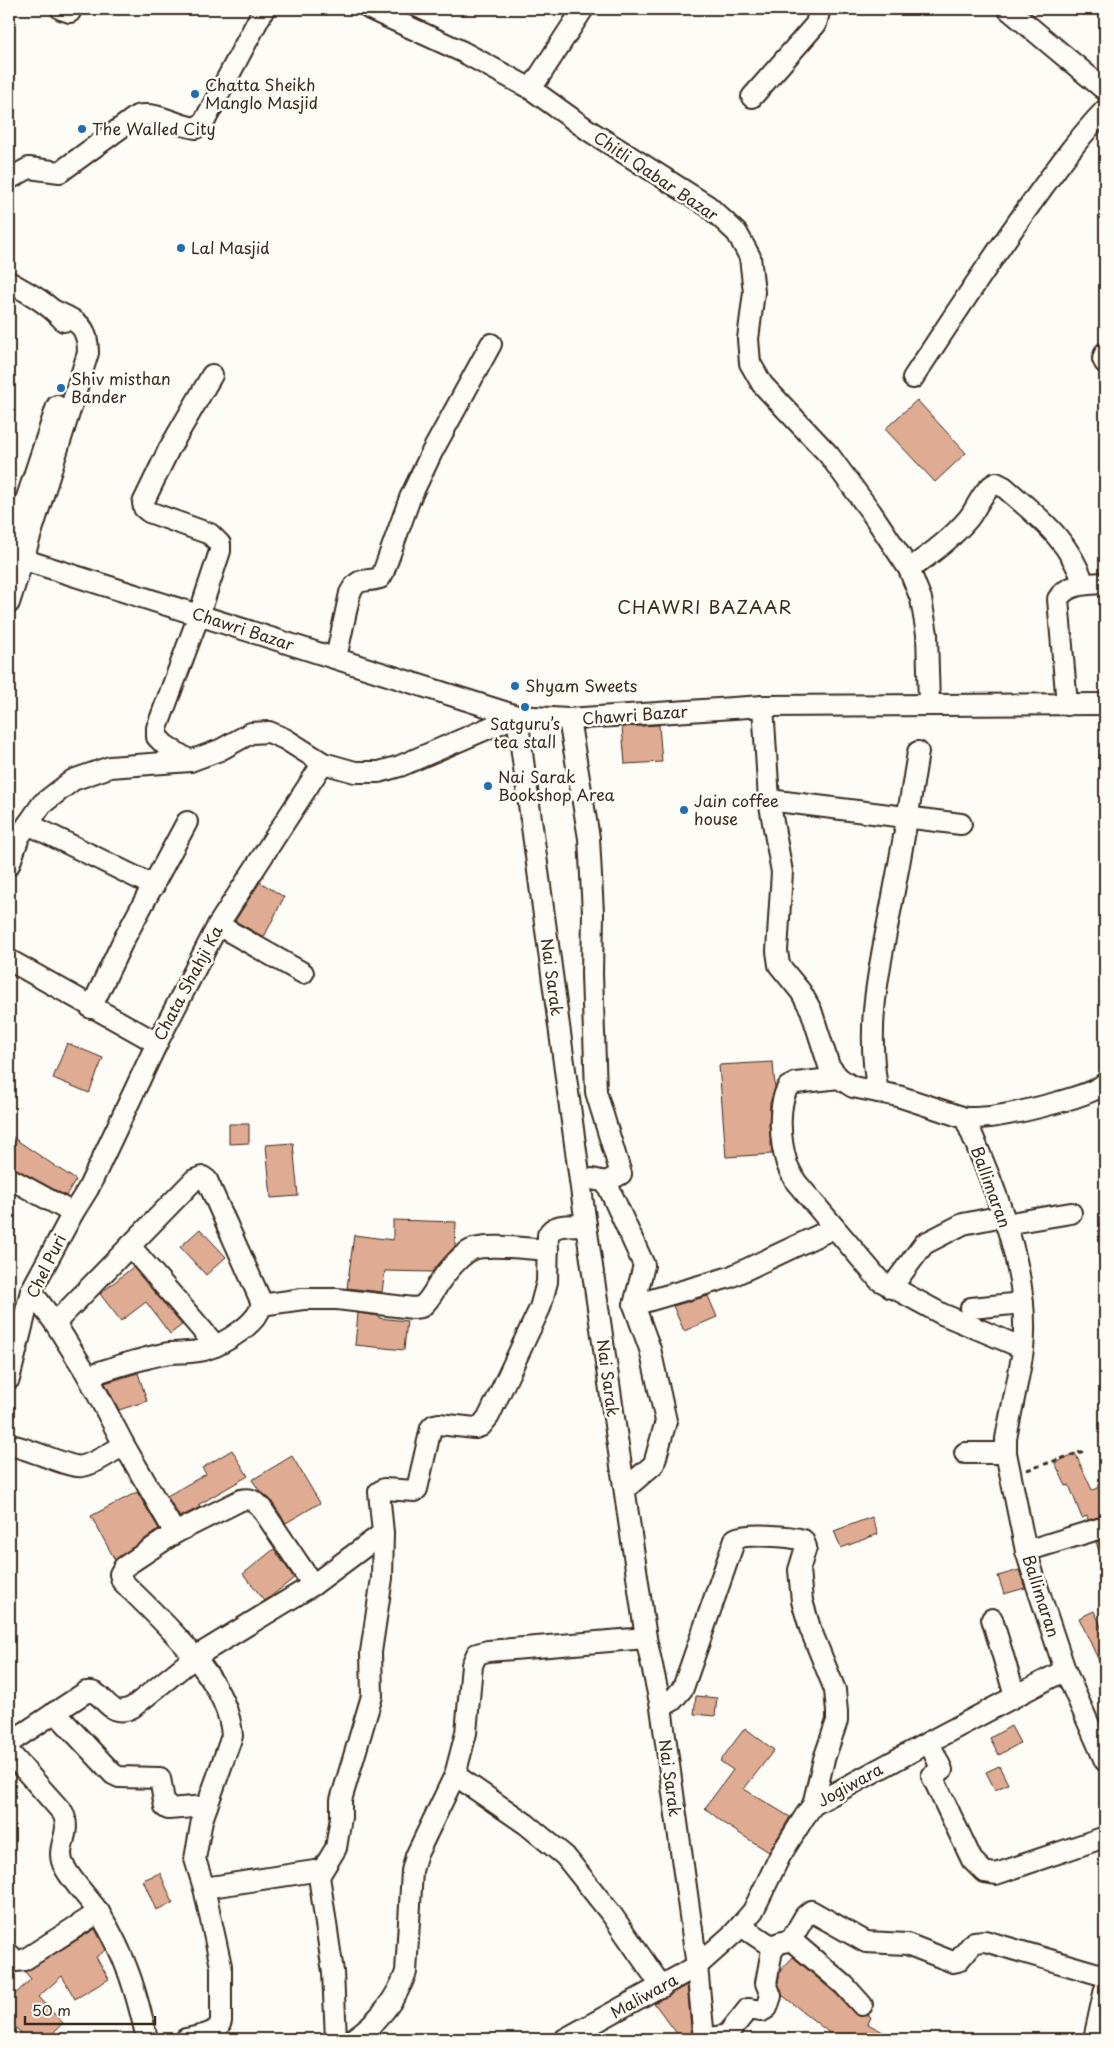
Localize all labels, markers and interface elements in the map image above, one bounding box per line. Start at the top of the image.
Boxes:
place label: Chatta Sheikh Manglo Masjid [205,72,318,114]
marker: Chatta Sheikh Manglo Masjid [189,88,201,100]
place label: The Walled City [92,116,216,140]
marker: The Walled City [76,123,88,135]
street label: Chitli Qabar Bazar [590,125,724,226]
place label: Lal Masjid [191,235,270,259]
marker: Lal Masjid [175,242,187,254]
place label: Shiv misthan Bander [71,366,171,408]
marker: Shiv misthan Bander [55,382,67,394]
district label: CHAWRI BAZAAR [617,593,793,620]
street label: Chawri Bazar [189,600,298,656]
place label: Shyam Sweets [525,673,637,697]
marker: Shyam Sweets [509,680,521,692]
street label: Chawri Bazar [581,698,689,730]
marker: Satguru’s tea stall [519,701,531,713]
place label: Satguru’s tea stall [490,711,560,753]
place label: Nai Sarak Bookshop Area [498,764,615,806]
marker: Nai Sarak Bookshop Area [482,780,494,792]
place label: Jain coffee house [694,788,779,830]
marker: Jain coffee house [678,804,690,816]
street label: Chata Shahji Ka [147,920,228,1044]
street label: Nai Sarak [536,937,570,1017]
street label: Ballimaran [966,1143,1018,1231]
street label: Chel Puri [19,1229,71,1302]
street label: Nai Sarak [592,1338,626,1418]
street label: Ballimaran [1017,1552,1067,1640]
street label: Nai Sarak [654,1738,688,1818]
street label: Jogiwara [812,1756,887,1812]
street label: Maliwara [606,1967,682,2023]
scale bar [25,1993,155,2025]
text: 50 m [32,1998,71,2021]

